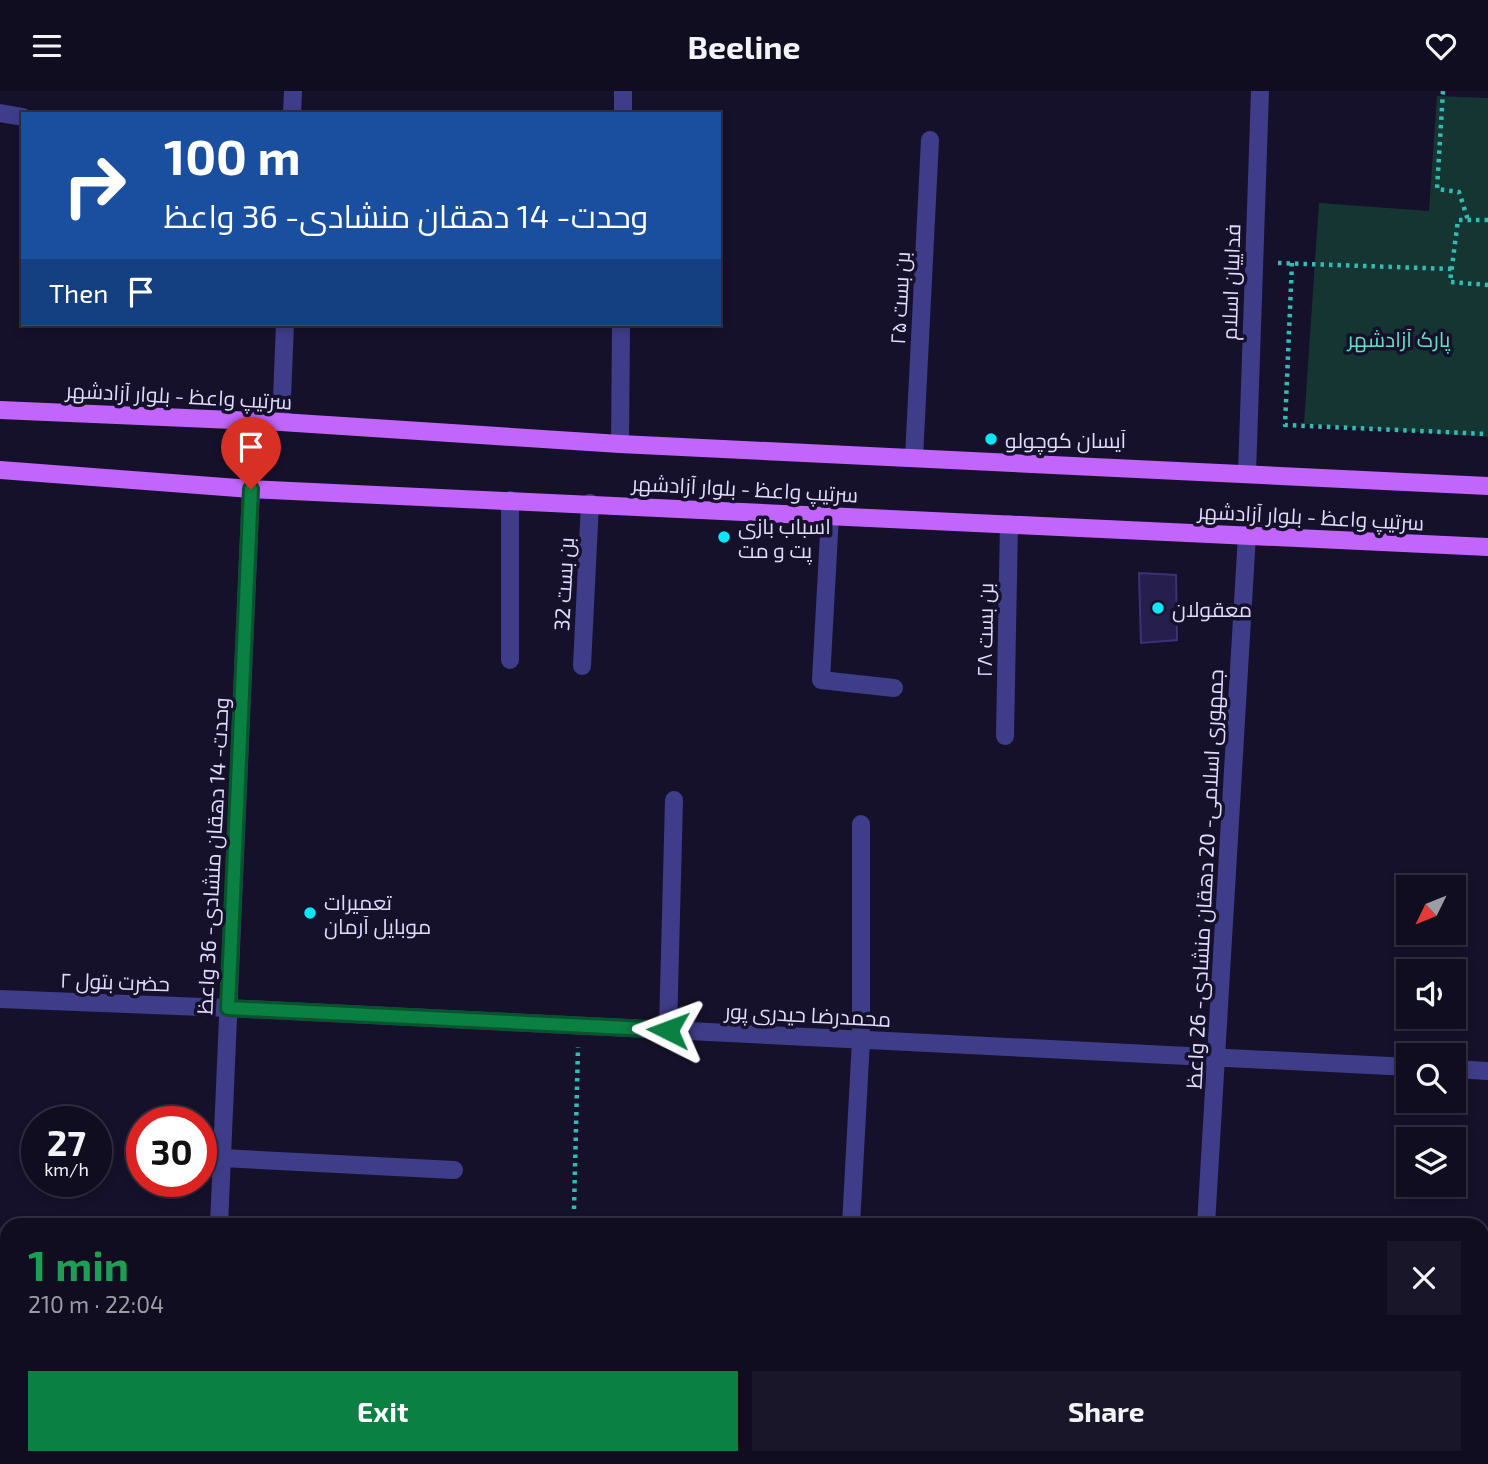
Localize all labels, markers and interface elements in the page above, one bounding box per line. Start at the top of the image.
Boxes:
icon: menu [28,27,66,65]
text: Beeline [687,27,801,65]
icon: heart [1422,27,1460,65]
text: 100 m [164,126,301,185]
icon: right [49,140,140,231]
text: وحدت- 14 دهقان منشادی- 36 واعظ [164,196,648,234]
street label: فداییان اسلام [1215,223,1248,341]
street label: بن بست ۲۵ [884,251,916,345]
icon: arrive [122,273,160,311]
text: Then [49,277,108,308]
park label: پارک آزادشهر [1347,326,1451,354]
street label: سرتیپ واعظ - بلوار آزادشهر [64,377,293,416]
pin [221,417,281,489]
place label: آیسان کوچولو [1005,427,1126,455]
icon: arrive [232,428,270,466]
marker: آیسان کوچولو [983,431,999,447]
street label: سرتیپ واعظ - بلوار آزادشهر [630,470,859,509]
street label: سرتیپ واعظ - بلوار آزادشهر [1196,498,1425,537]
place label: اسباب بازی پت و مت [738,513,831,565]
marker: اسباب بازی پت و مت [716,529,732,545]
street label: بن بست 32 [548,536,580,632]
street label: بن بست ۲۸ [971,582,999,678]
place label: معقولان [1172,596,1252,623]
marker: معقولان [1150,600,1166,616]
street label: جمهوری اسلامی- 20 دهقان منشادی- 26 واعظ [1181,669,1229,1090]
street label: وحدت- 14 دهقان منشادی- 36 واعظ [191,697,235,1015]
north arrow [1396,875,1466,945]
map controls [1396,875,1466,1197]
place label: تعمیرات موبایل آرمان [324,889,431,940]
marker: تعمیرات موبایل آرمان [302,905,318,921]
button: sound [1396,959,1466,1029]
street label: حضرت بتول ۲ [59,967,170,997]
position arrow [631,993,705,1067]
street label: محمدرضا حیدری پور [723,997,892,1034]
button: search [1396,1043,1466,1113]
speed limit sign: 30 [126,1106,217,1197]
text: 27 [47,1121,86,1163]
button: layers [1396,1127,1466,1197]
text: km/h [44,1158,89,1180]
text: 1 min [28,1239,129,1289]
button: close [1387,1241,1461,1315]
text: 210 m · 22:04 [28,1290,164,1318]
button: Exit [28,1371,738,1451]
button: Share [752,1371,1461,1451]

